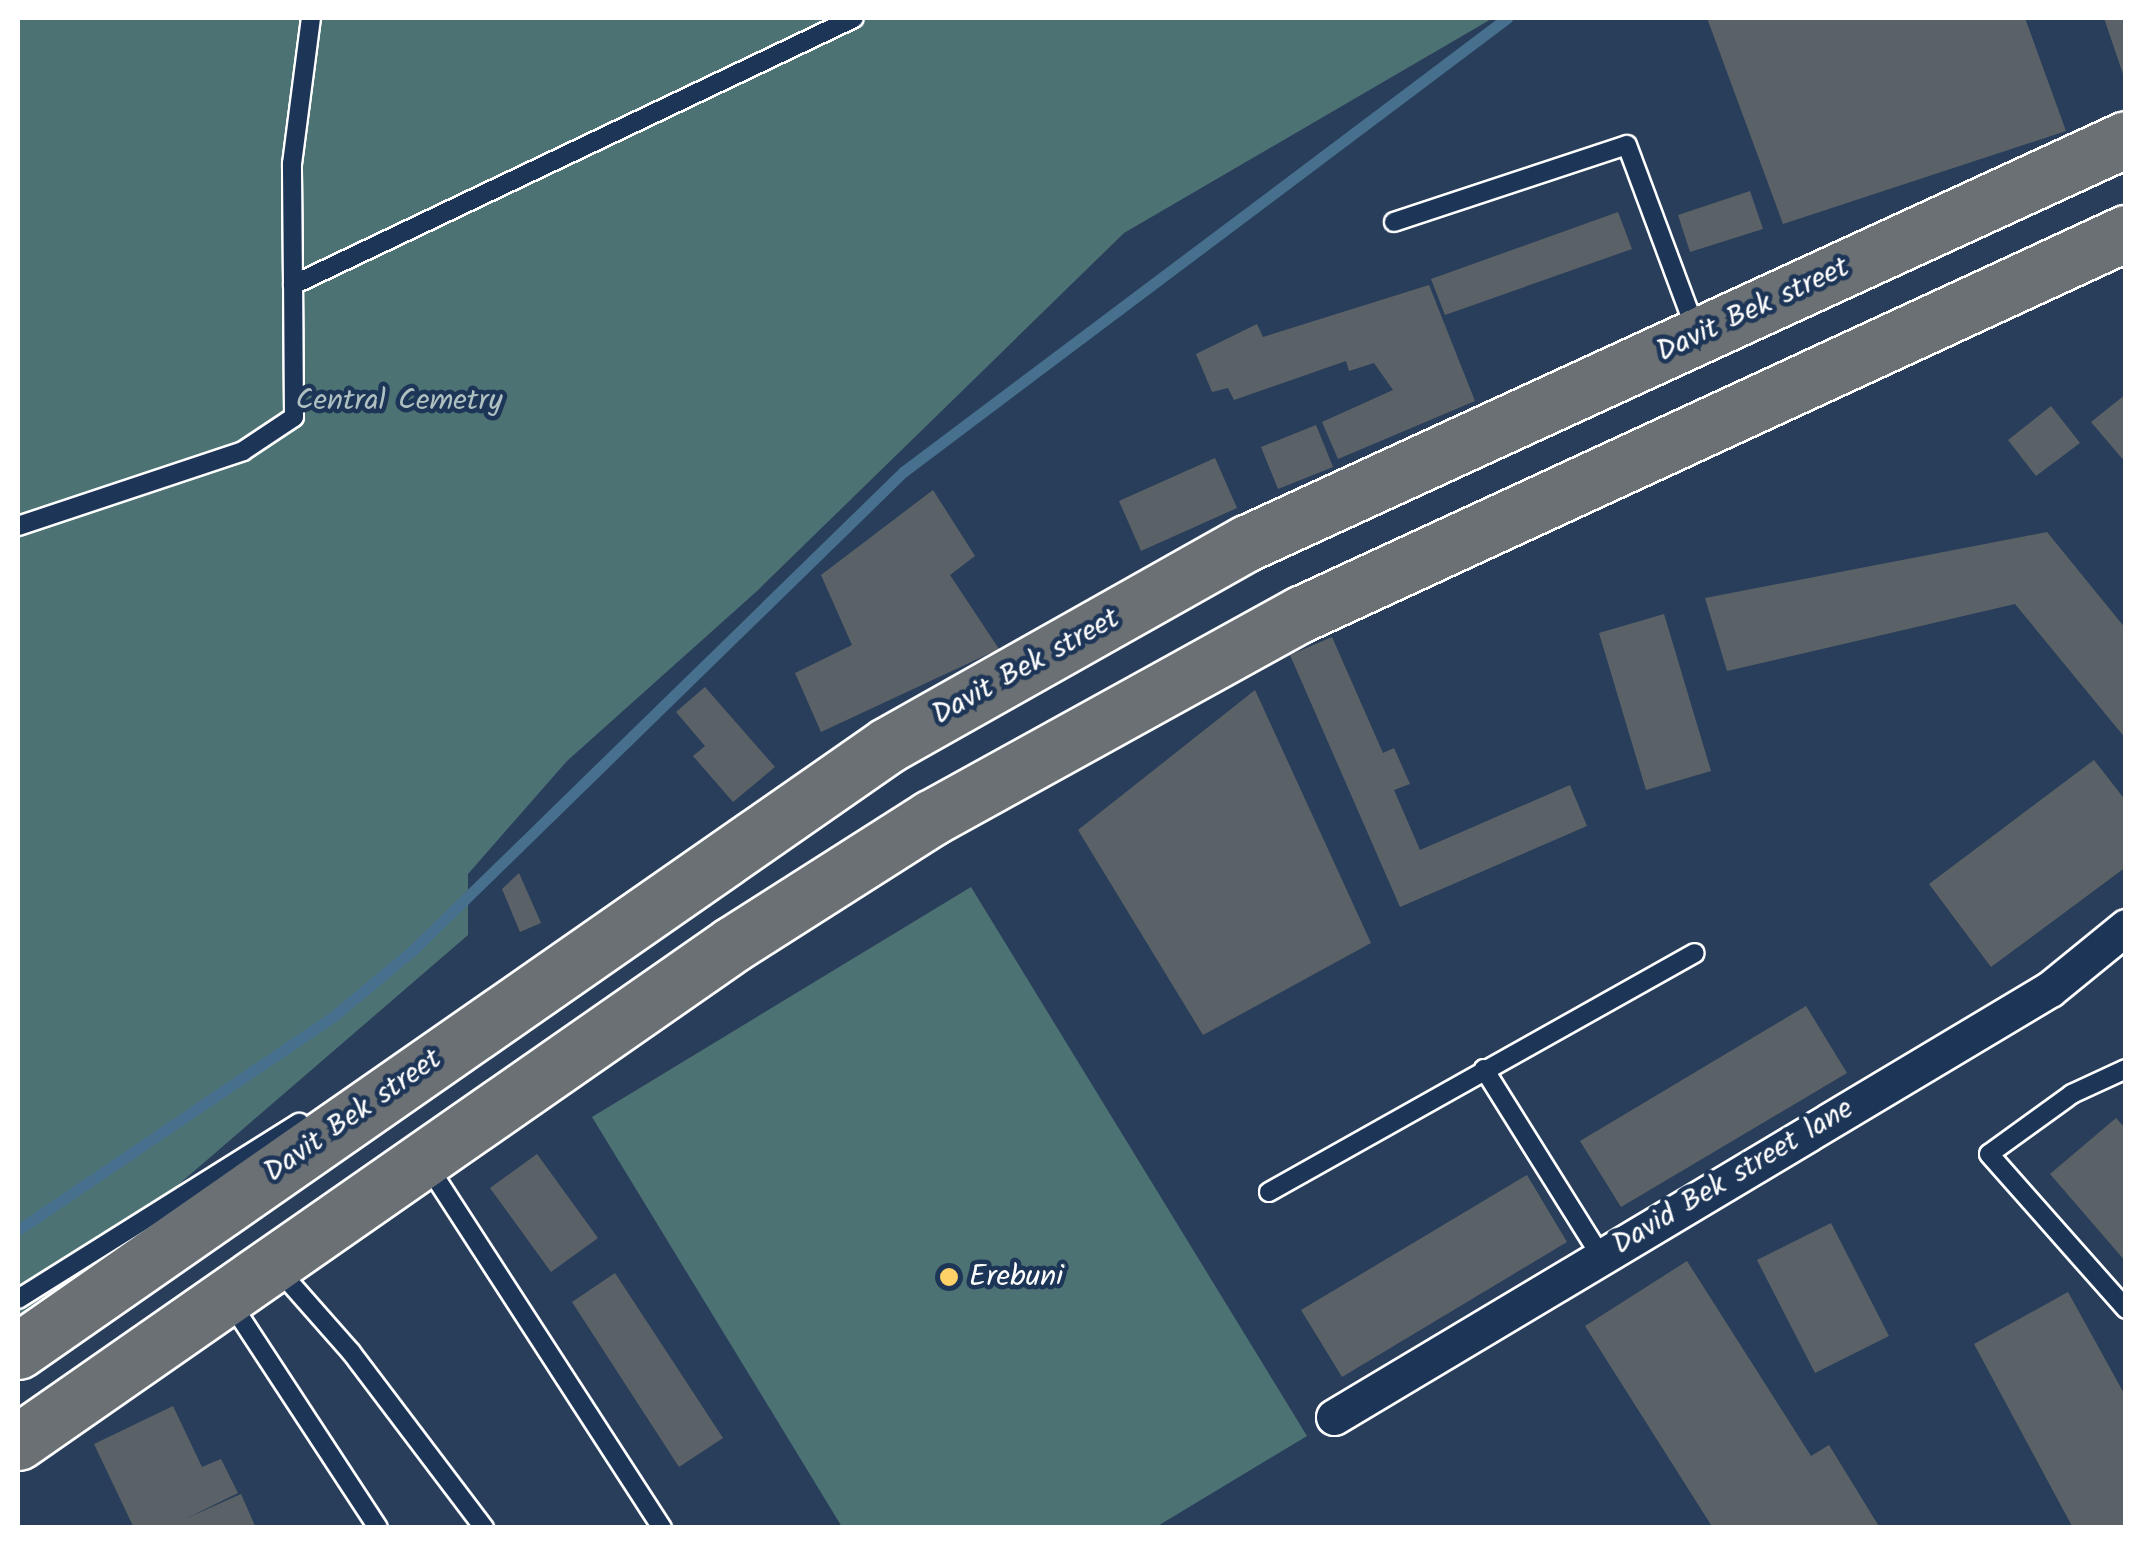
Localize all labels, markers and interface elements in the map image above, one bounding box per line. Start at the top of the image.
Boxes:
street label: Davit Bek street [1651,250,1855,370]
park label: Central Cemetry [296,383,502,419]
street label: Davit Bek street [926,601,1126,733]
street label: Davit Bek street [257,1041,449,1191]
street label: David Bek street lane [1606,1091,1860,1263]
place label: Erebuni [969,1259,1063,1295]
marker: Erebuni [938,1266,960,1288]

